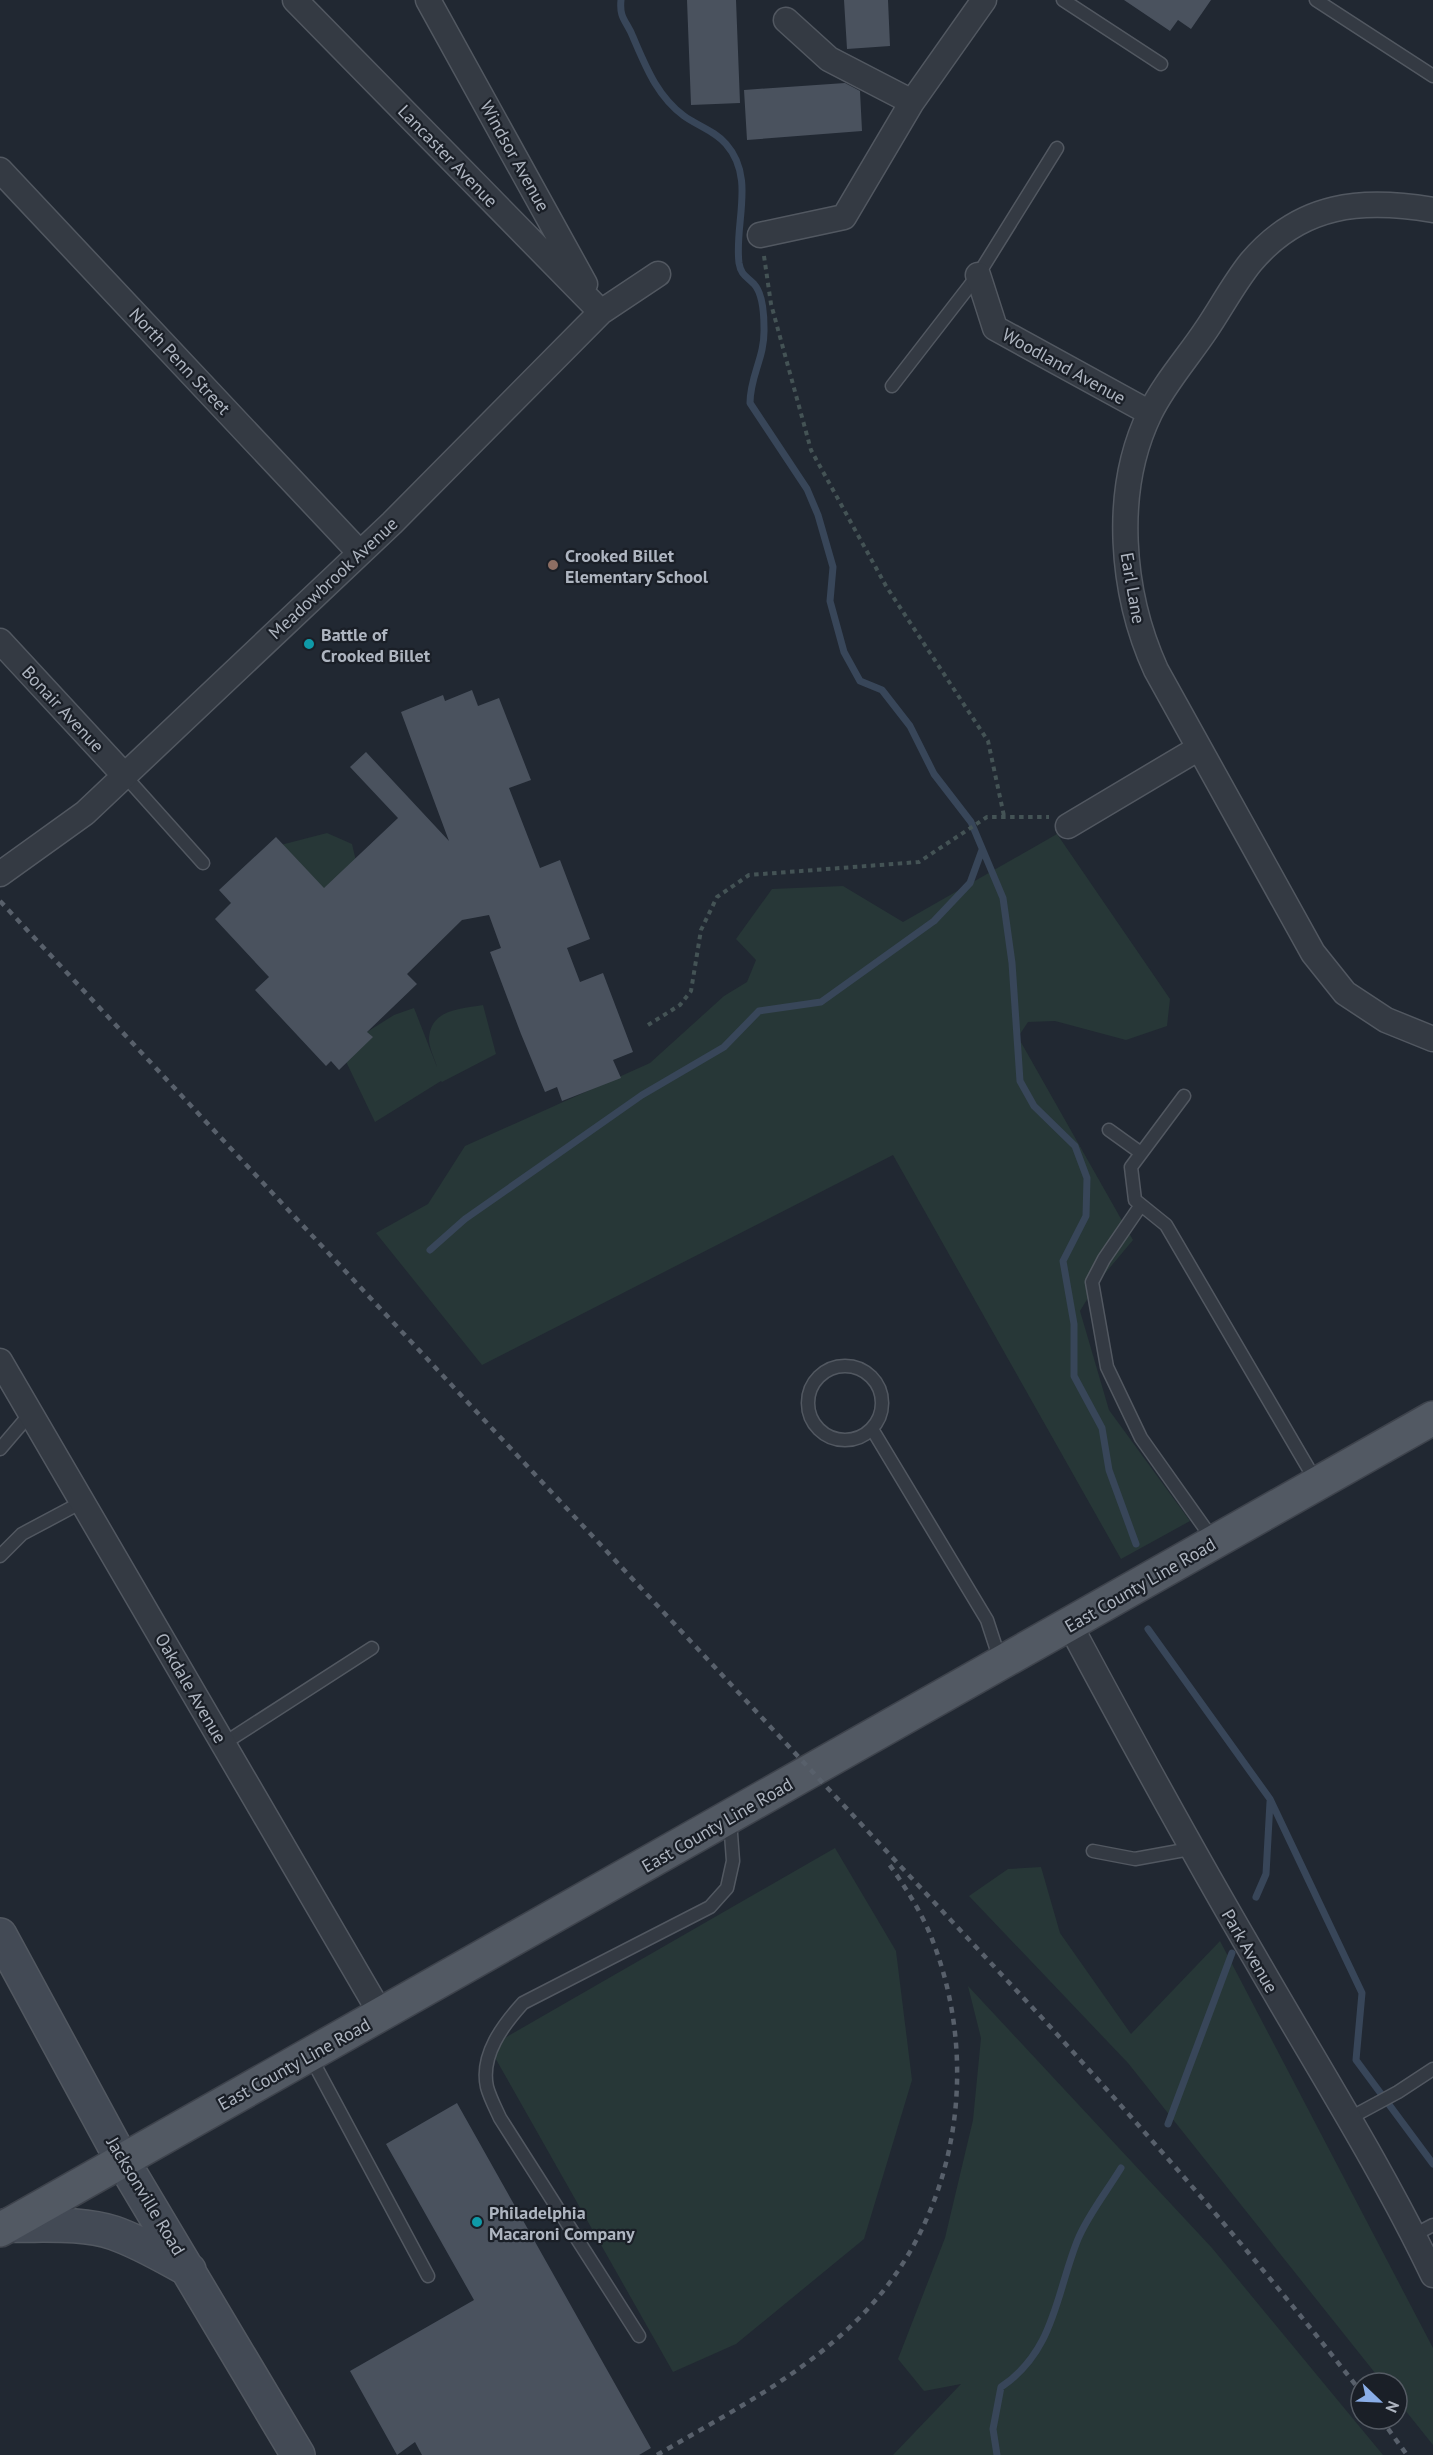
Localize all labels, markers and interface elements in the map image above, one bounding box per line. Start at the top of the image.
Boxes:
street label: Windsor Avenue [475,97,555,215]
street label: Lancaster Avenue [393,100,503,212]
street label: North Penn Street [124,303,236,419]
street label: Woodland Avenue [998,323,1130,409]
street label: Meadowbrook Avenue [264,512,402,644]
place label: Crooked Billet Elementary School [565,544,709,588]
street label: Earl Lane [1115,551,1151,625]
marker: Crooked Billet Elementary School [546,558,560,572]
place label: Battle of Crooked Billet [321,623,431,667]
marker: Battle of Crooked Billet [302,637,316,651]
street label: Bonair Avenue [17,661,109,757]
street label: East County Line Road [1060,1532,1220,1638]
street label: Oakdale Avenue [150,1629,232,1747]
street label: East County Line Road [637,1772,797,1878]
street label: Park Avenue [1217,1905,1283,1997]
street label: East County Line Road [214,2013,374,2115]
street label: Jacksonville Road [101,2132,190,2259]
place label: Philadelphia Macaroni Company [489,2201,635,2245]
marker: Philadelphia Macaroni Company [470,2215,484,2229]
north arrow [1349,2371,1409,2431]
text: N [1382,2398,1404,2416]

